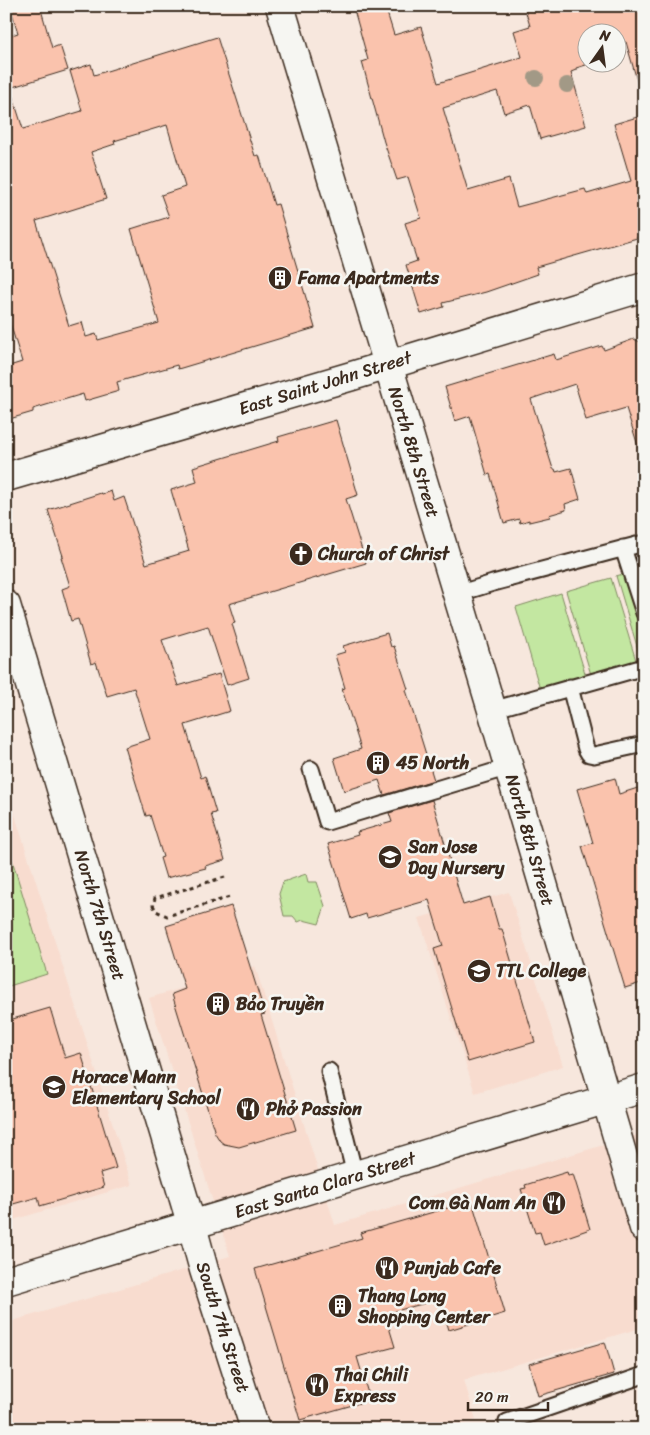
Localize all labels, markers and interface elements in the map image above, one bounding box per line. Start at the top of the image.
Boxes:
north arrow [578,22,628,72]
text: N [596,22,613,49]
place label: Fama Apartments [297,262,440,294]
building icon: Fama Apartments [267,265,293,291]
street label: East Saint John Street [234,341,416,425]
street label: North 8th Street [379,382,449,522]
place label: Church of Christ [317,538,451,570]
church icon: Church of Christ [288,541,314,567]
place label: 45 North [395,747,470,779]
building icon: 45 North [365,750,391,776]
street label: North 8th Street [496,770,564,910]
place label: San Jose Day Nursery [407,831,505,884]
school or university icon: San Jose Day Nursery [377,844,403,870]
street label: North 7th Street [65,846,135,985]
place label: TTL College [496,955,587,987]
school or university icon: TTL College [466,958,492,984]
place label: Bảo Truyền [236,988,324,1020]
building icon: Bảo Truyền [205,991,231,1017]
place label: Horace Mann Elementary School [71,1061,221,1114]
school or university icon: Horace Mann Elementary School [41,1074,67,1100]
place label: Phở Passion [266,1093,362,1125]
restaurant icon: Phở Passion [235,1096,261,1122]
street label: East Santa Clara Street [230,1142,420,1228]
place label: Cơm Gà Nam An [408,1187,536,1219]
restaurant icon: Cơm Gà Nam An [541,1190,567,1216]
place label: Punjab Cafe [404,1252,502,1284]
restaurant icon: Punjab Cafe [374,1255,400,1281]
street label: South 7th Street [187,1257,259,1397]
place label: Thang Long Shopping Center [357,1280,491,1333]
building icon: Thang Long Shopping Center [327,1293,353,1319]
place label: Thai Chili Express [334,1359,409,1412]
restaurant icon: Thai Chili Express [304,1372,330,1398]
scale bar [468,1380,548,1412]
text: 20 m [475,1384,509,1410]

